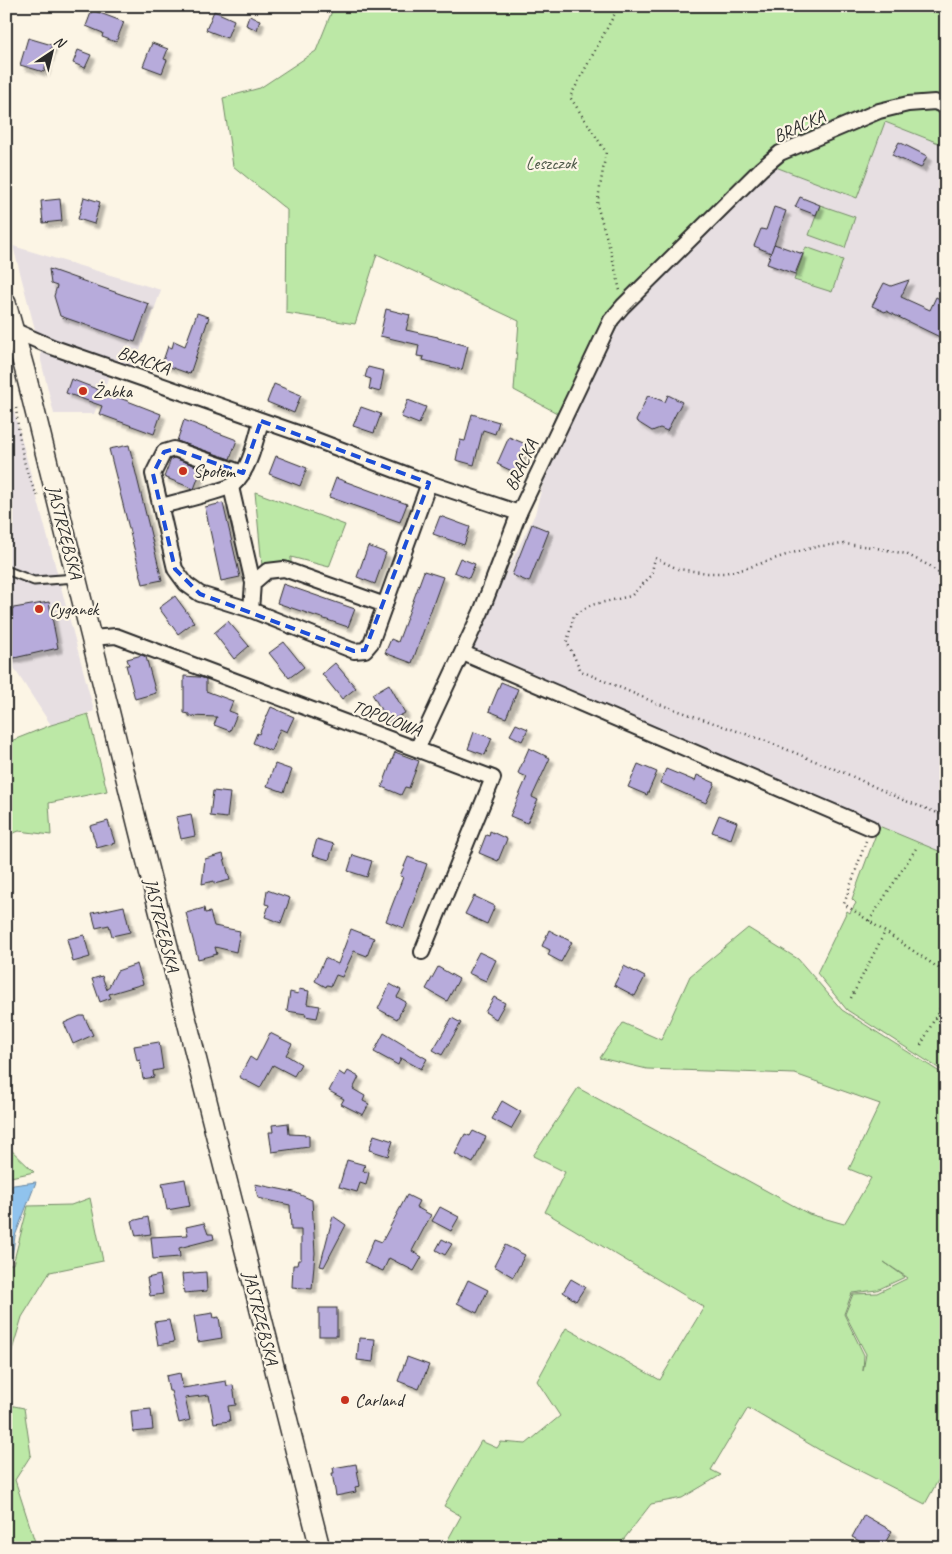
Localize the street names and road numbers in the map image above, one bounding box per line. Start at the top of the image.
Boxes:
street label: BRACKA [770,104,829,147]
street label: BRACKA [115,341,174,380]
street label: BRACKA [500,435,543,494]
street label: JASTRZĘBSKA [43,482,87,582]
street label: TOPOLOWA [349,695,426,742]
street label: JASTRZĘBSKA [140,875,184,975]
street label: JASTRZĘBSKA [239,1268,283,1368]

